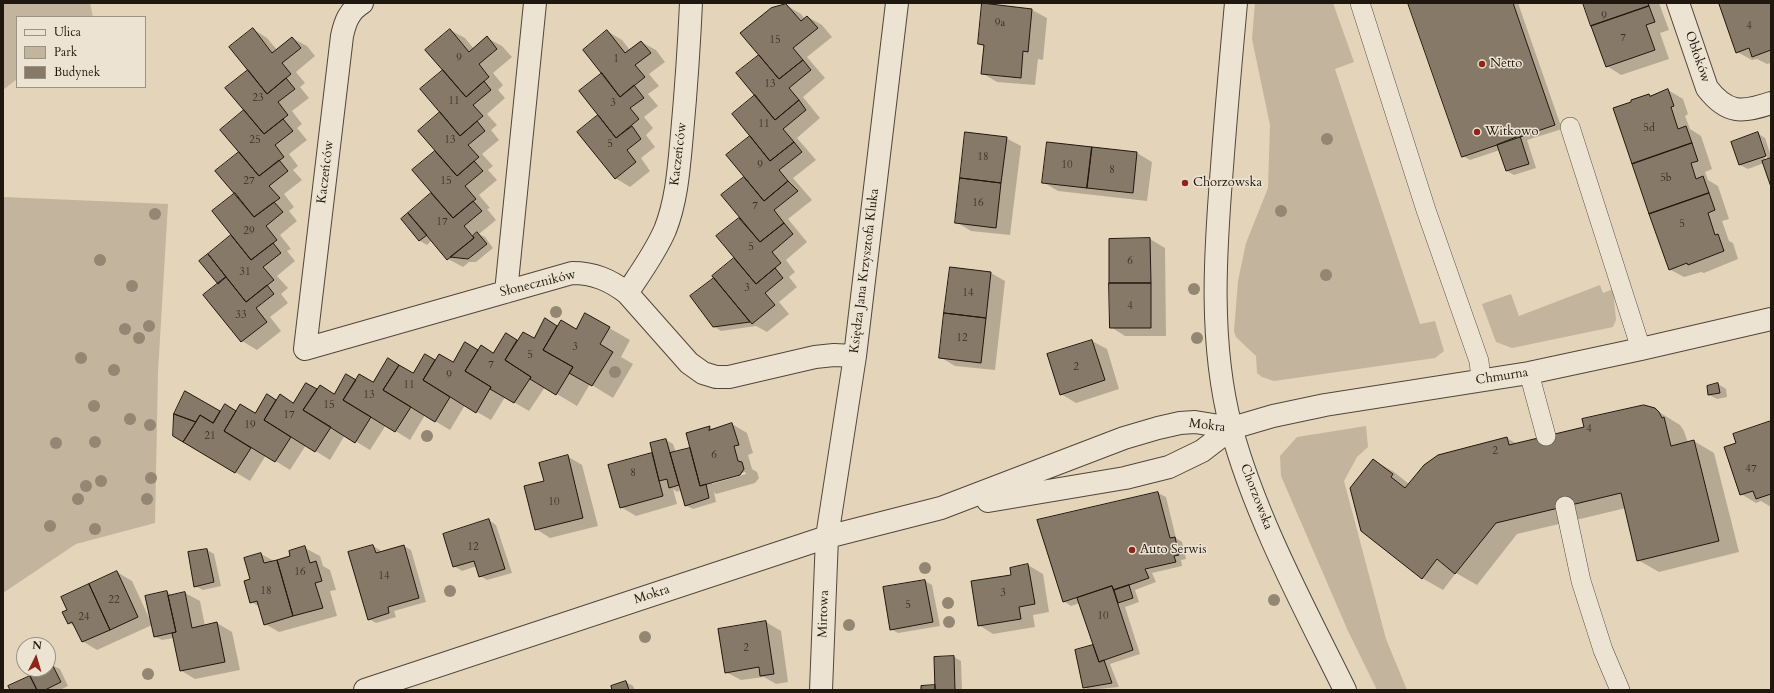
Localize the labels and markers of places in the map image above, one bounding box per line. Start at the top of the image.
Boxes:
place label: Netto [1490,56,1522,72]
marker: Netto [1477,59,1487,69]
place label: Witkowo [1485,124,1539,140]
marker: Witkowo [1472,127,1482,137]
place label: Chorzowska [1193,175,1262,191]
marker: Chorzowska [1180,178,1190,188]
place label: Auto Serwis [1140,542,1207,558]
marker: Auto Serwis [1127,545,1137,555]

